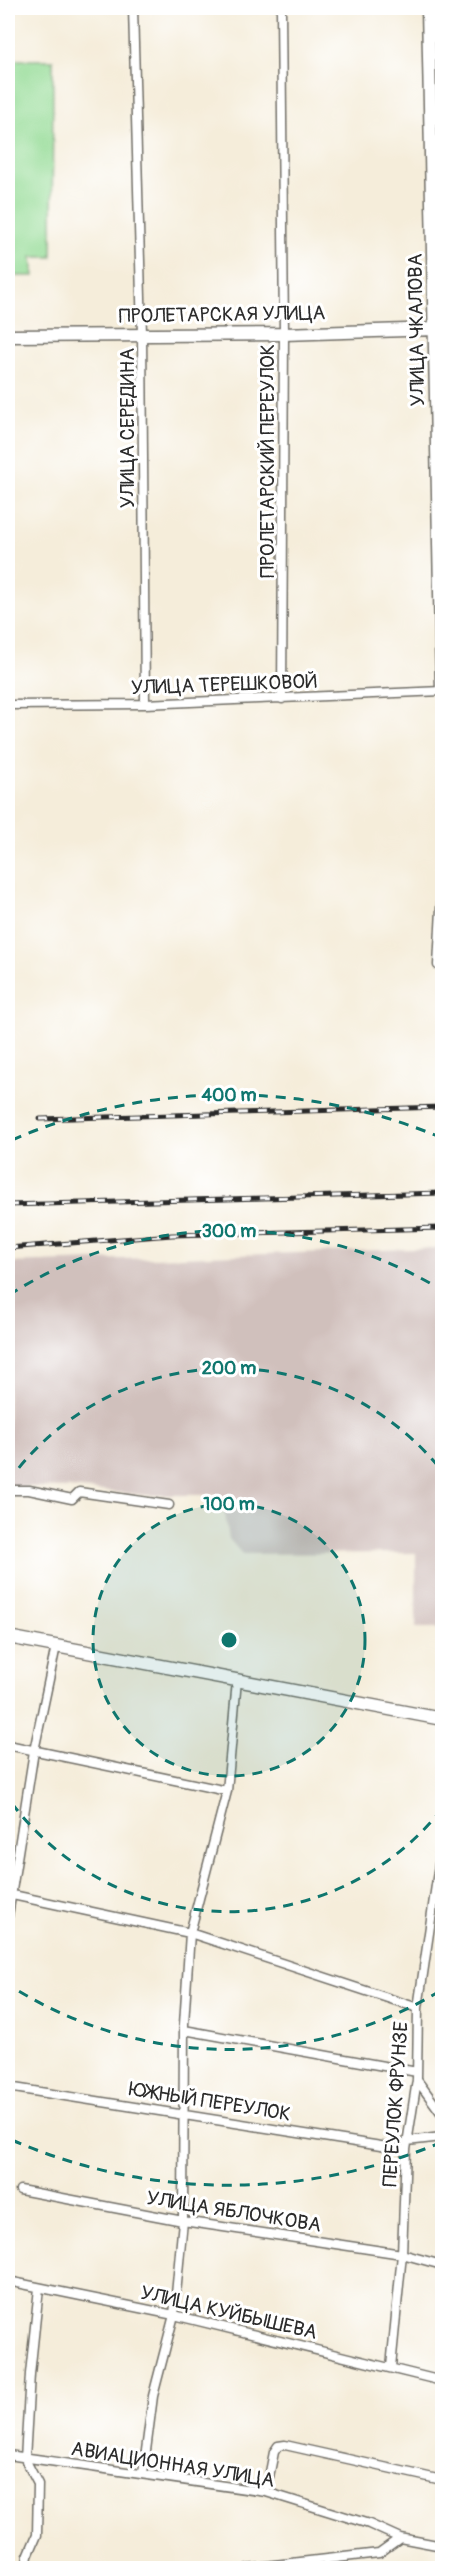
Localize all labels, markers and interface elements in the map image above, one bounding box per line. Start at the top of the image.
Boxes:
street label: УЛИЦА ЧКАЛОВА [403,253,430,407]
street label: ПРОЛЕТАРСКАЯ УЛИЦА [118,300,326,329]
street label: ПРОЛЕТАРСКИЙ ПЕРЕУЛОК [255,344,280,578]
street label: УЛИЦА СЕРЕДИНА [115,348,140,508]
street label: УЛИЦА ТЕРЕШКОВОЙ [131,669,317,700]
text: 400 m [202,1084,256,1107]
text: 300 m [202,1220,256,1243]
text: 200 m [202,1357,256,1380]
text: 100 m [203,1493,255,1516]
centre of rings [219,1630,239,1650]
street label: ПЕРЕУЛОК ФРУНЗЕ [377,2021,414,2188]
street label: ЮЖНЫЙ ПЕРЕУЛОК [127,2076,293,2127]
street label: УЛИЦА ЯБЛОЧКОВА [145,2185,323,2238]
street label: УЛИЦА КУЙБЫШЕВА [138,2280,320,2345]
street label: АВИАЦИОННАЯ УЛИЦА [69,2436,276,2493]

